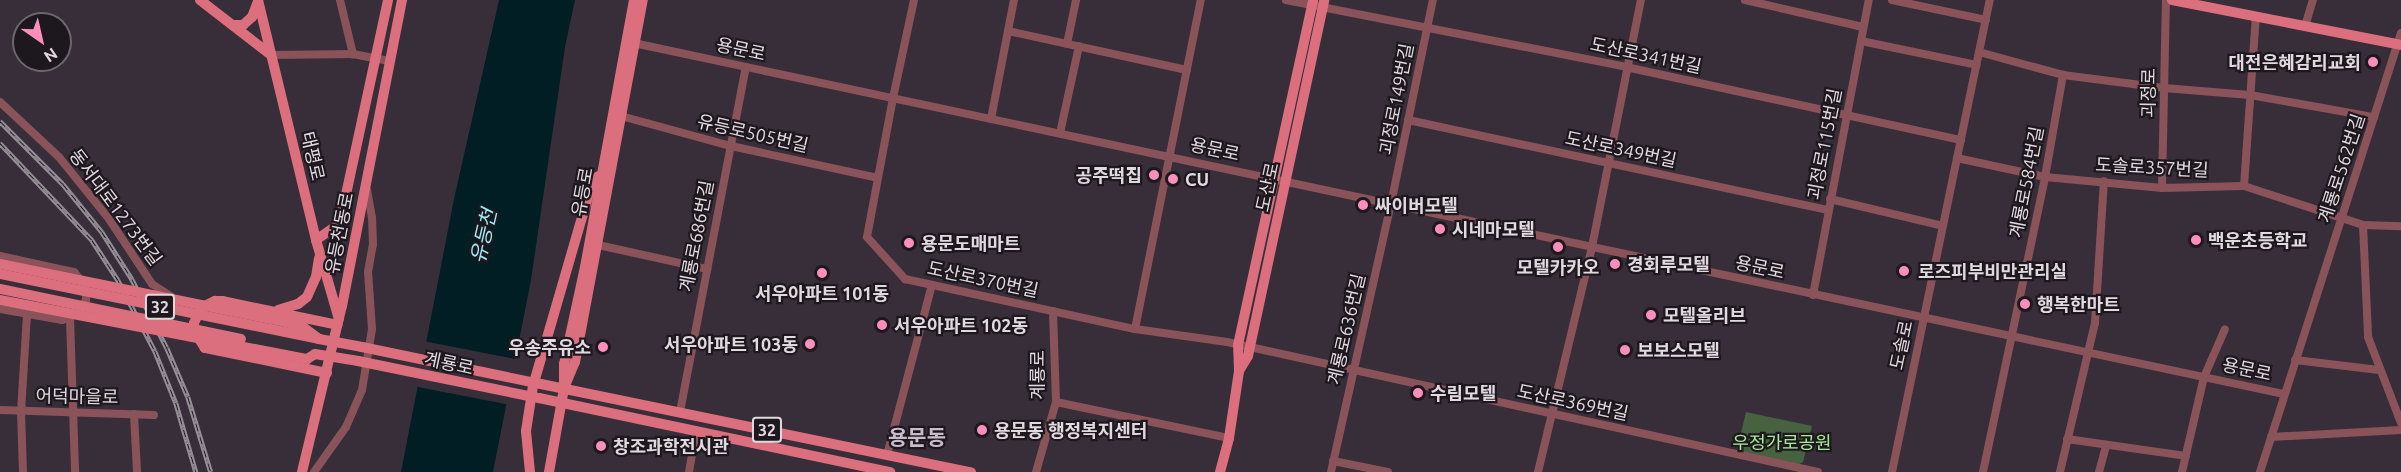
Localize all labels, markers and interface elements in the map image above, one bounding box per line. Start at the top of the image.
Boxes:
north arrow [12,12,72,72]
street label: 용문로 [714,33,768,65]
street label: 도산로341번길 [1588,33,1704,77]
street label: 괴정로149번길 [1375,41,1417,157]
text: N [41,44,61,66]
place label: 대전은혜감리교회 [2229,51,2361,73]
marker: 대전은혜감리교회 [2366,55,2380,69]
street label: 괴정로 [2137,68,2159,118]
street label: 괴정로115번길 [1803,86,1845,202]
street label: 유등로505번길 [695,110,811,156]
street label: 계룡로562번길 [2313,111,2369,225]
street label: 계룡로584번길 [2005,124,2047,240]
street label: 도산로349번길 [1563,127,1679,171]
street label: 태평로 [297,129,329,183]
street label: 용문로 [1188,133,1242,165]
street label: 동서대로1273번길 [65,145,167,269]
street label: 도솔로357번길 [2095,153,2209,181]
street label: 도산로 [1251,160,1283,214]
place label: 공주떡집 [1076,164,1142,186]
street label: 유등로 [567,166,597,218]
marker: 공주떡집 [1147,168,1161,182]
place label: CU [1185,168,1209,190]
marker: CU [1166,172,1180,186]
street label: 계룡로686번길 [675,178,717,294]
street label: 유등천동로 [320,190,358,276]
place label: 싸이버모텔 [1375,194,1458,216]
marker: 싸이버모텔 [1356,198,1370,212]
water label: 유등천 [465,206,501,266]
place label: 시네마모텔 [1452,218,1535,240]
marker: 시네마모텔 [1433,222,1447,236]
place label: 백운초등학교 [2208,229,2307,251]
place label: 용문도매마트 [921,232,1020,254]
marker: 백운초등학교 [2189,233,2203,247]
marker: 용문도매마트 [902,236,916,250]
marker: 모텔카카오 [1551,240,1565,254]
street label: 용문로 [1733,251,1787,283]
place label: 경회루모텔 [1627,253,1710,275]
place label: 모텔카카오 [1517,256,1599,278]
street label: 도산로370번길 [925,257,1041,301]
marker: 경회루모텔 [1608,257,1622,271]
place label: 로즈피부비만관리실 [1918,260,2067,282]
marker: 로즈피부비만관리실 [1895,262,1913,280]
marker: 서우아파트 101동 [815,266,829,280]
street label: 계룡로636번길 [1323,271,1369,387]
place label: 서우아파트 101동 [755,282,889,304]
place label: 행복한마트 [2037,293,2120,315]
road number: 32 [144,294,176,320]
marker: 행복한마트 [2018,297,2032,311]
place label: 모텔올리브 [1663,304,1746,326]
marker: 모텔올리브 [1644,308,1658,322]
place label: 서우아파트 102동 [894,314,1028,336]
marker: 서우아파트 102동 [875,318,889,332]
street label: 도솔로 [1885,318,1917,372]
place label: 서우아파트 103동 [664,333,798,355]
place label: 우송주유소 [508,336,591,358]
marker: 서우아파트 103동 [803,337,817,351]
place label: 보보스모텔 [1637,339,1720,361]
marker: 우송주유소 [596,340,610,354]
marker: 보보스모텔 [1618,343,1632,357]
street label: 계룡로 [422,347,476,379]
street label: 계룡로 [1026,350,1048,400]
street label: 용문로 [2220,353,2274,385]
street label: 도산로369번길 [1515,380,1631,424]
place label: 수림모텔 [1430,382,1496,404]
street label: 어덕마을로 [35,384,119,408]
marker: 수림모텔 [1411,386,1425,400]
road number: 32 [750,417,783,443]
place label: 용문동 행정복지센터 [994,419,1147,441]
marker: 용문동 행정복지센터 [975,423,989,437]
district label: 용문동 [888,424,946,450]
park label: 우정가로공원 [1732,431,1832,453]
place label: 창조과학전시관 [613,435,729,457]
marker: 창조과학전시관 [594,439,608,453]

